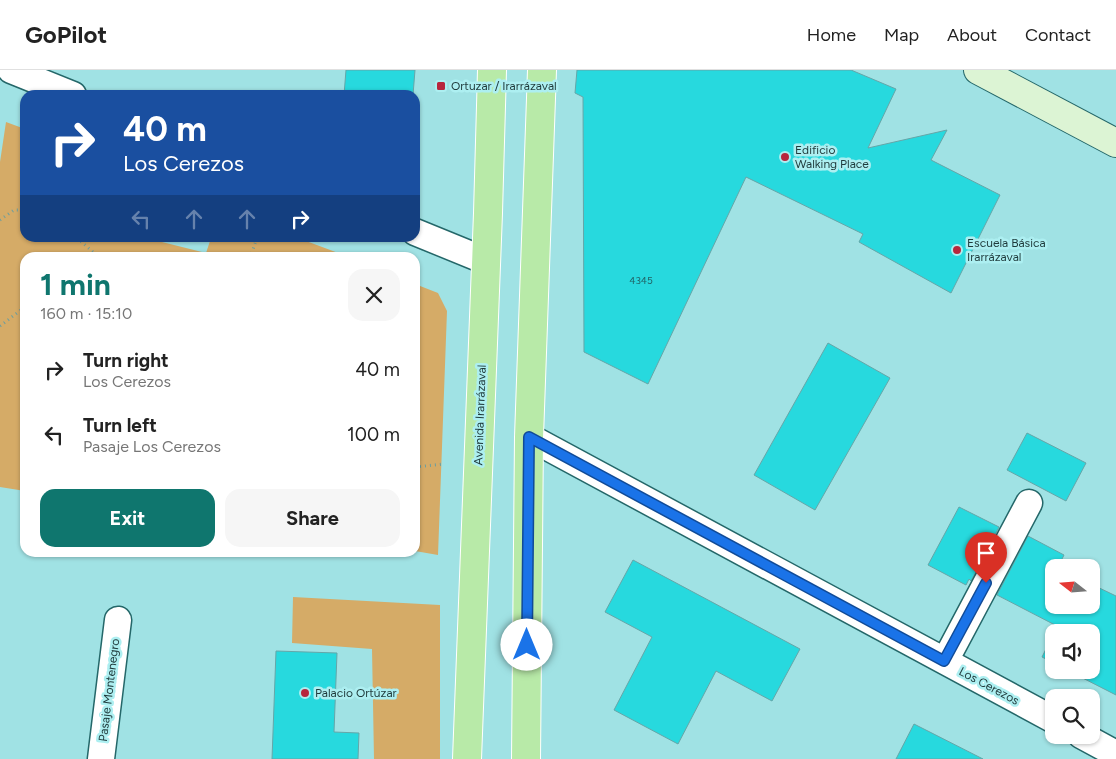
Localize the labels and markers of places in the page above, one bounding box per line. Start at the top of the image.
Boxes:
place label: Ortuzar / Irarrázaval [451,79,557,93]
marker: Ortuzar / Irarrázaval [435,80,447,92]
place label: Edificio Walking Place [795,143,869,171]
marker: Edificio Walking Place [779,151,791,163]
place label: Escuela Básica Irarrázaval [967,236,1046,264]
marker: Escuela Básica Irarrázaval [951,244,963,256]
pin [965,532,1007,583]
place label: Palacio Ortúzar [315,686,397,700]
marker: Palacio Ortúzar [299,687,311,699]

